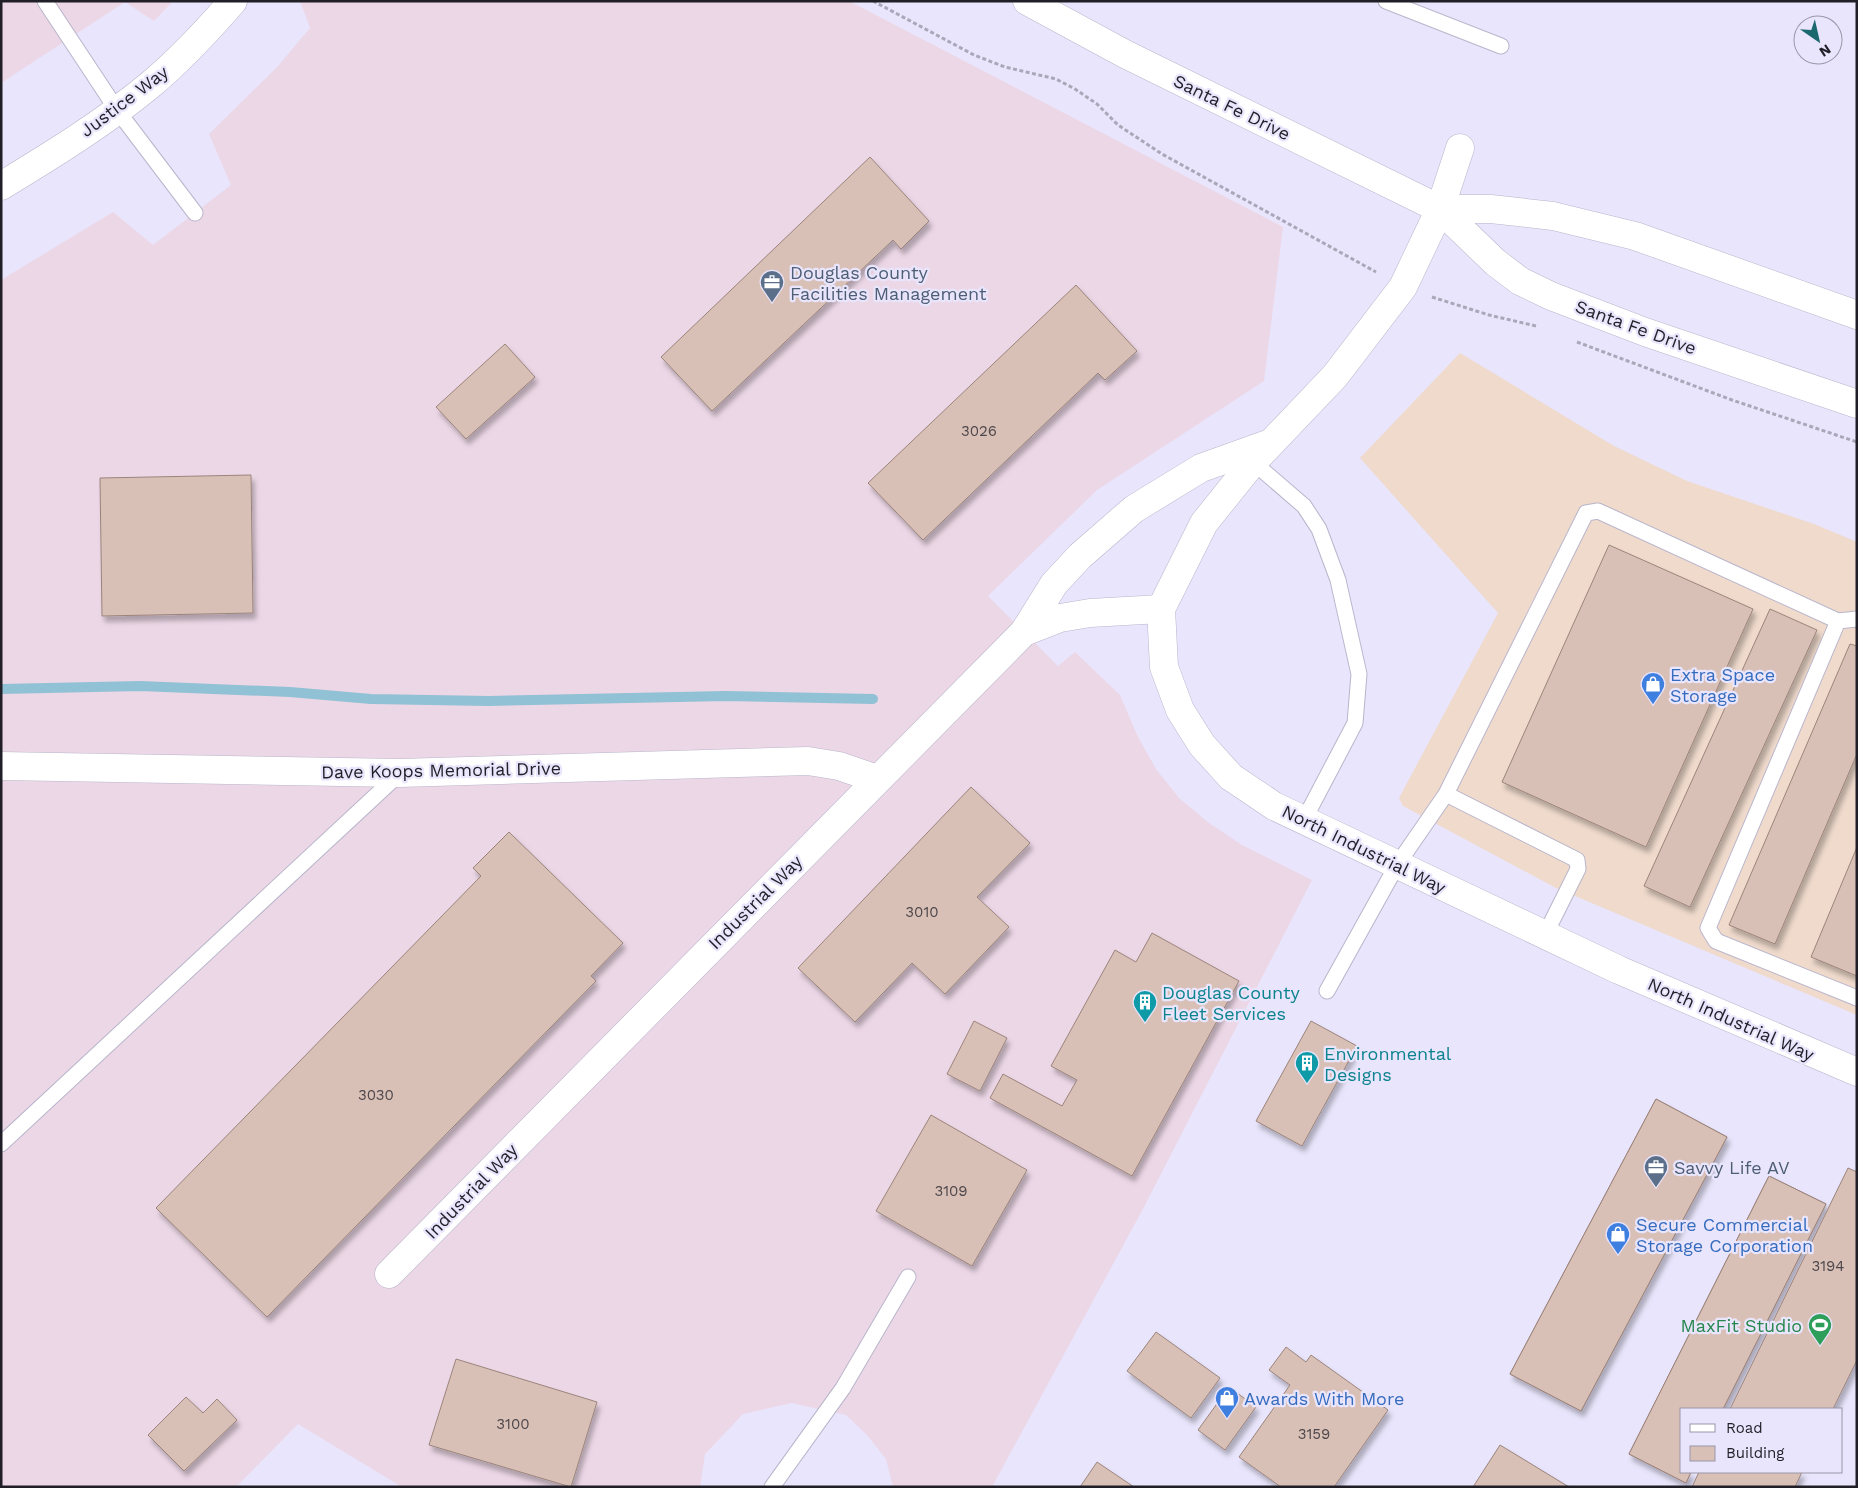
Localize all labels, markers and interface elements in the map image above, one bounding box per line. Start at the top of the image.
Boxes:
north arrow [1793,15,1843,65]
text: N [1816,41,1834,60]
street label: Justice Way [76,61,173,141]
street label: Santa Fe Drive [1170,70,1294,144]
place label: Douglas County Facilities Management [790,262,987,304]
office icon: Douglas County Facilities Management [759,269,785,303]
street label: Santa Fe Drive [1573,295,1699,359]
house number: 3026 [961,422,997,440]
place label: Extra Space Storage [1670,664,1775,706]
shop icon: Extra Space Storage [1640,671,1666,705]
street label: Dave Koops Memorial Drive [321,757,561,783]
street label: North Industrial Way [1279,800,1450,898]
street label: Industrial Way [704,850,807,953]
house number: 3010 [905,903,939,921]
street label: North Industrial Way [1645,973,1818,1065]
place label: Douglas County Fleet Services [1162,982,1301,1024]
building icon: Douglas County Fleet Services [1132,989,1158,1023]
place label: Environmental Designs [1324,1043,1452,1085]
building icon: Environmental Designs [1294,1050,1320,1084]
house number: 3030 [358,1086,394,1104]
street label: Industrial Way [420,1139,522,1243]
office icon: Savvy Life AV [1643,1154,1669,1188]
place label: Savvy Life AV [1674,1157,1790,1178]
house number: 3109 [934,1182,968,1200]
place label: Secure Commercial Storage Corporation [1636,1214,1813,1256]
shop icon: Secure Commercial Storage Corporation [1605,1221,1631,1255]
house number: 3194 [1811,1257,1845,1275]
sports icon: MaxFit Studio [1807,1312,1833,1346]
place label: MaxFit Studio [1680,1315,1802,1336]
shop icon: Awards With More [1214,1385,1240,1419]
place label: Awards With More [1244,1388,1404,1409]
legend [1680,1408,1843,1473]
house number: 3100 [496,1415,530,1433]
text: Road [1726,1419,1763,1437]
house number: 3159 [1298,1425,1330,1443]
text: Building [1726,1444,1784,1462]

